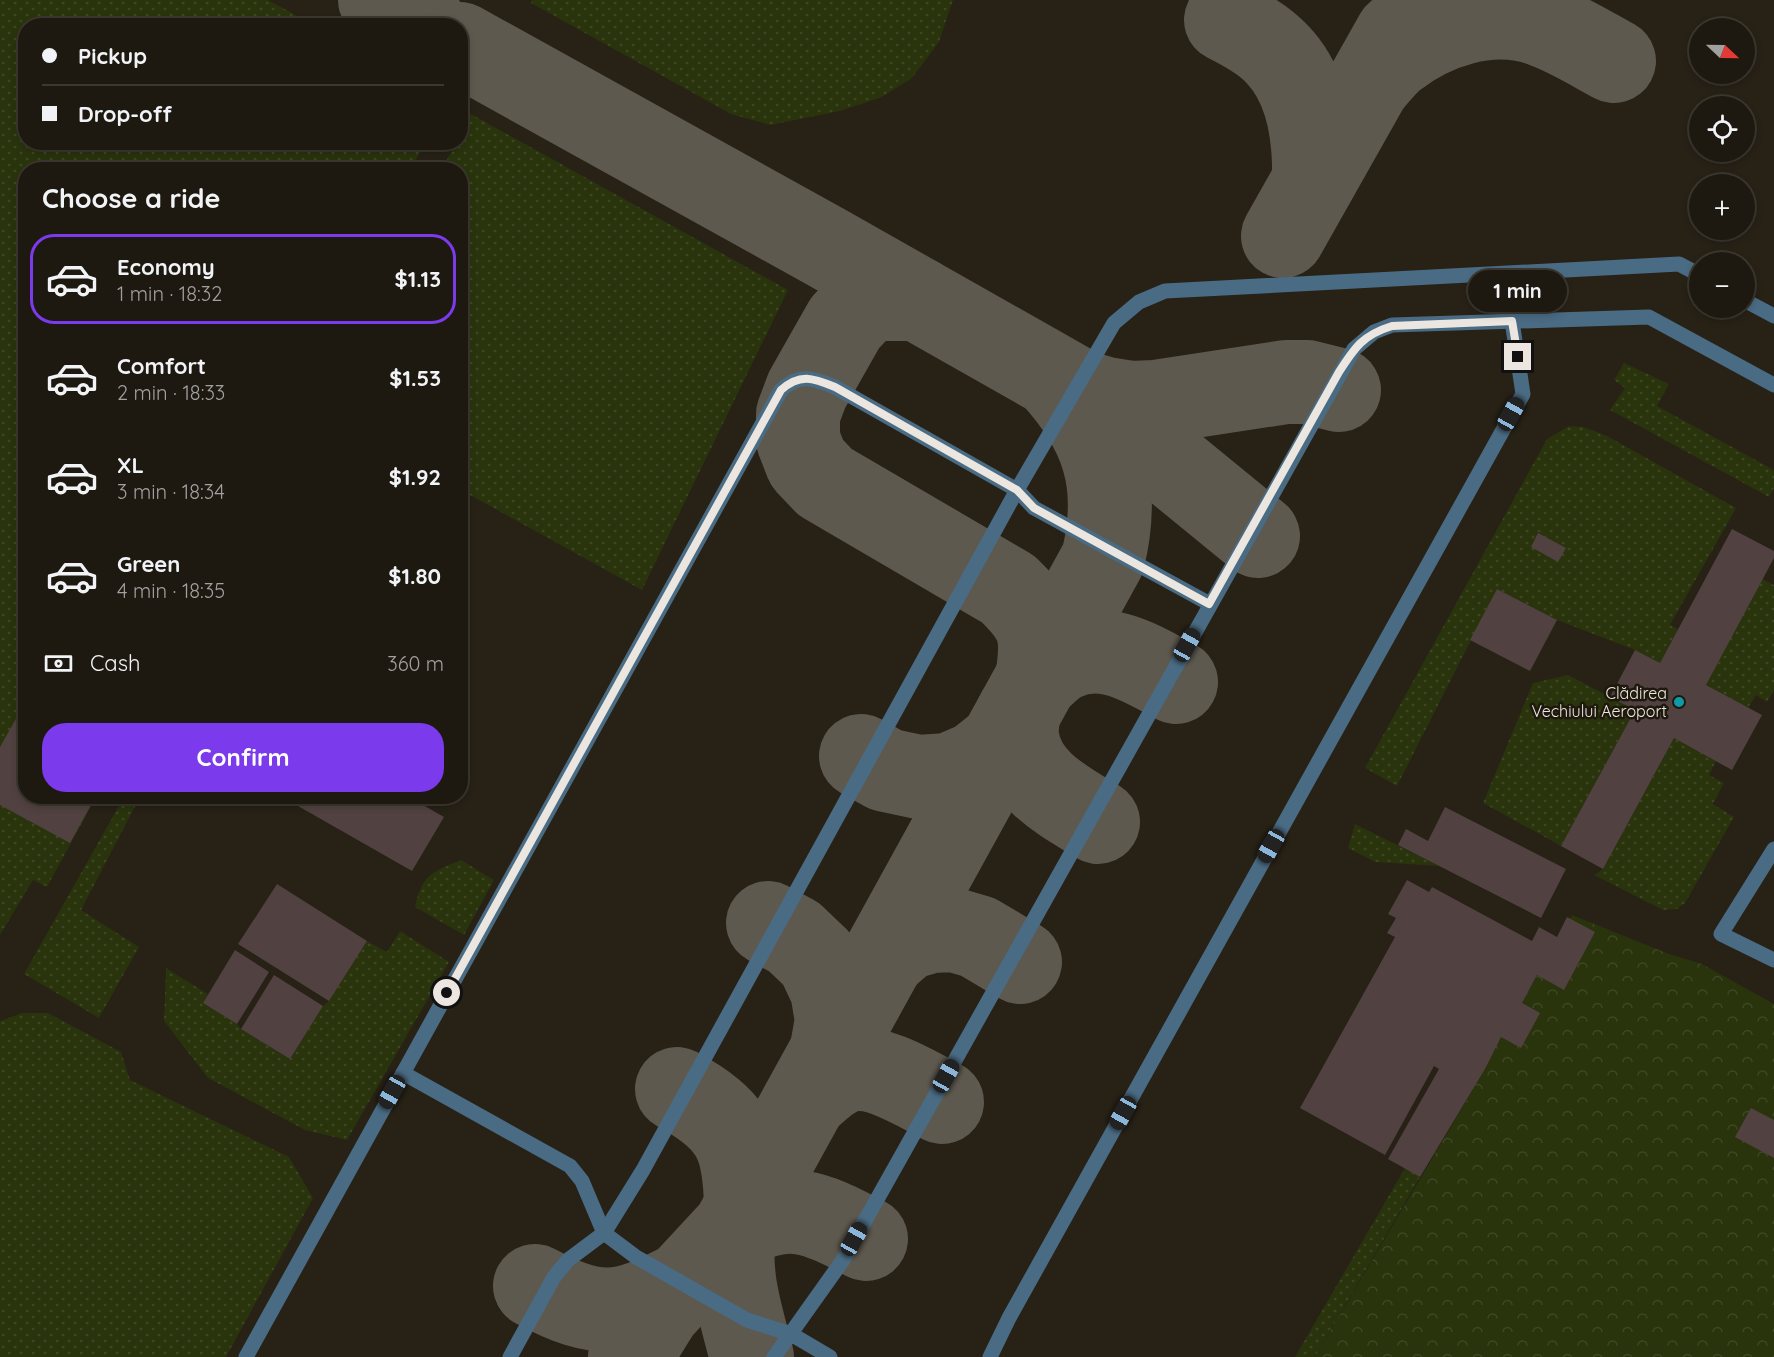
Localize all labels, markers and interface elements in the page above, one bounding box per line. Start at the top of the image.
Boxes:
north arrow [1689,18,1755,84]
map controls [1689,18,1755,318]
text: Pickup [78,42,147,70]
button: locate [1689,96,1755,162]
text: Drop-off [78,100,172,128]
button: + [1689,174,1755,240]
text: Choose a ride [42,181,220,215]
icon: car [45,252,99,306]
button: − [1689,252,1755,318]
text: Economy [117,253,215,281]
text: $1.13 [395,265,441,293]
callout: 1 min [1468,270,1568,312]
text: 1 min [1493,278,1542,303]
text: 1 min · 18:32 [117,281,222,306]
route end [1504,343,1531,370]
icon: car [45,351,99,405]
text: Comfort [117,352,206,380]
text: $1.53 [389,364,441,392]
text: 2 min · 18:33 [117,380,225,405]
car [1494,394,1528,434]
icon: car [45,450,99,504]
text: XL [117,451,144,479]
text: $1.92 [389,463,441,491]
text: 3 min · 18:34 [117,479,225,504]
icon: car [45,549,99,603]
text: Green [117,550,180,578]
text: $1.80 [388,562,441,590]
text: 4 min · 18:35 [117,578,225,603]
car [1170,625,1204,665]
icon: cash [42,647,75,680]
text: Cash [90,649,141,677]
text: 360 m [387,651,444,676]
place label: Clădirea Vechiului Aeroport [1531,683,1667,721]
marker: Clădirea Vechiului Aeroport [1672,695,1686,709]
button: Confirm [42,723,444,792]
car [1254,826,1288,866]
route start [433,979,460,1006]
car [929,1056,963,1096]
car [375,1072,409,1112]
car [1106,1093,1140,1133]
car [837,1219,871,1259]

